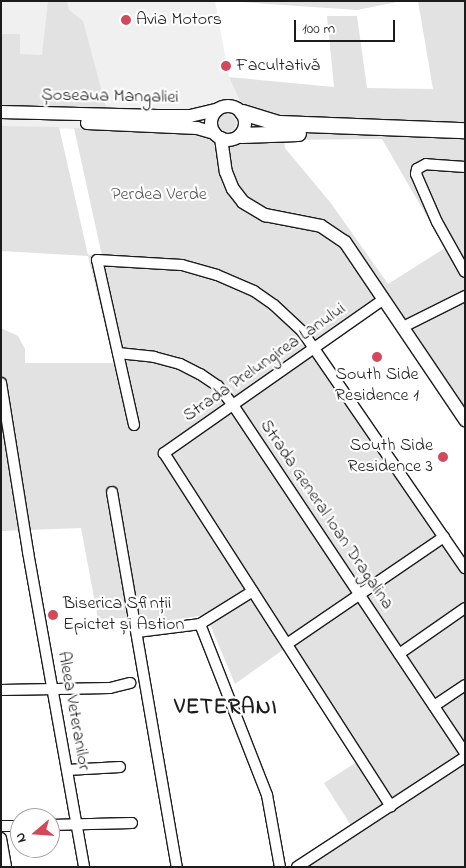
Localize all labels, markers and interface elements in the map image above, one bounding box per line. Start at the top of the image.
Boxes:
place label: Avia Motors [136,9,222,31]
scale bar [296,10,397,42]
marker: Avia Motors [120,14,132,26]
text: 100 m [302,18,335,40]
place label: Facultativă [236,55,320,77]
marker: Facultativă [220,60,232,72]
street label: Șoseaua Mangaliei [41,85,179,109]
park label: Perdea Verde [111,184,207,206]
street label: Strada Prelungirea Lanului [180,299,350,427]
marker: South Side Residence 1 [371,351,383,363]
place label: South Side Residence 1 [335,365,419,408]
street label: Strada General Ioan Dragalina [254,416,398,614]
place label: South Side Residence 3 [348,436,433,478]
marker: South Side Residence 3 [437,451,449,463]
place label: Biserica Sfinții Epictet și Astion [63,594,184,636]
marker: Biserica Sfinții Epictet și Astion [47,609,59,621]
street label: Aleea Veteranilor [52,650,94,772]
district label: VETERANI [173,696,279,722]
north arrow [10,808,60,858]
text: N [10,830,33,845]

